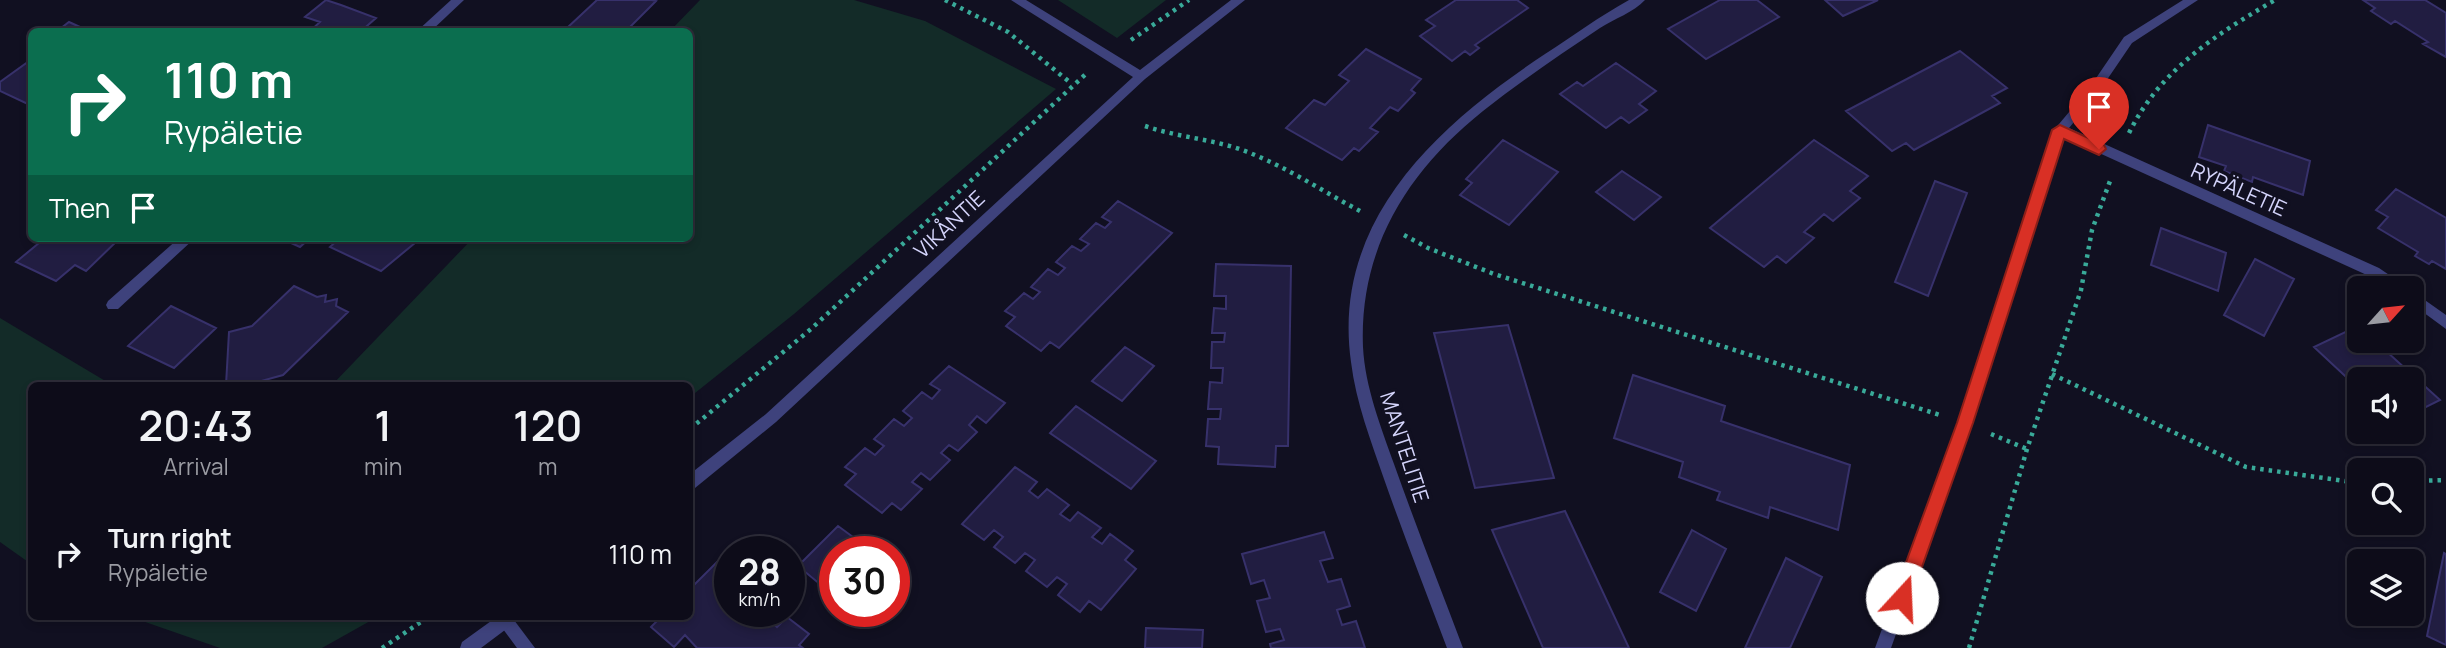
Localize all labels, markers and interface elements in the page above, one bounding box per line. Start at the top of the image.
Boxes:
text: 110 m [164,46,293,113]
icon: right [49,56,140,147]
pin [2069,77,2129,149]
icon: arrive [2080,88,2118,126]
text: Rypäletie [164,110,303,154]
street label: RYPÄLETIE [2187,156,2291,222]
street label: VIKÅNTIE [908,184,990,264]
icon: arrive [124,189,162,227]
text: Then [49,190,110,226]
north arrow [2347,276,2424,354]
map controls [2347,276,2424,626]
button: sound [2347,367,2424,444]
street label: MANTELITIE [1374,388,1436,506]
text: 20:43 [139,396,253,454]
text: 1 [374,396,392,454]
text: 120 [513,396,582,454]
text: Arrival [163,450,229,482]
text: min [364,450,402,482]
text: m [538,450,557,482]
button: search [2347,458,2424,535]
text: Turn right [108,520,232,556]
icon: right [49,535,87,573]
text: 110 m [609,536,672,572]
speed limit sign: 30 [819,536,910,627]
text: 28 [738,548,781,596]
button: layers [2347,549,2424,626]
text: Rypäletie [108,556,208,588]
position arrow [1865,561,1939,635]
text: km/h [739,587,780,611]

